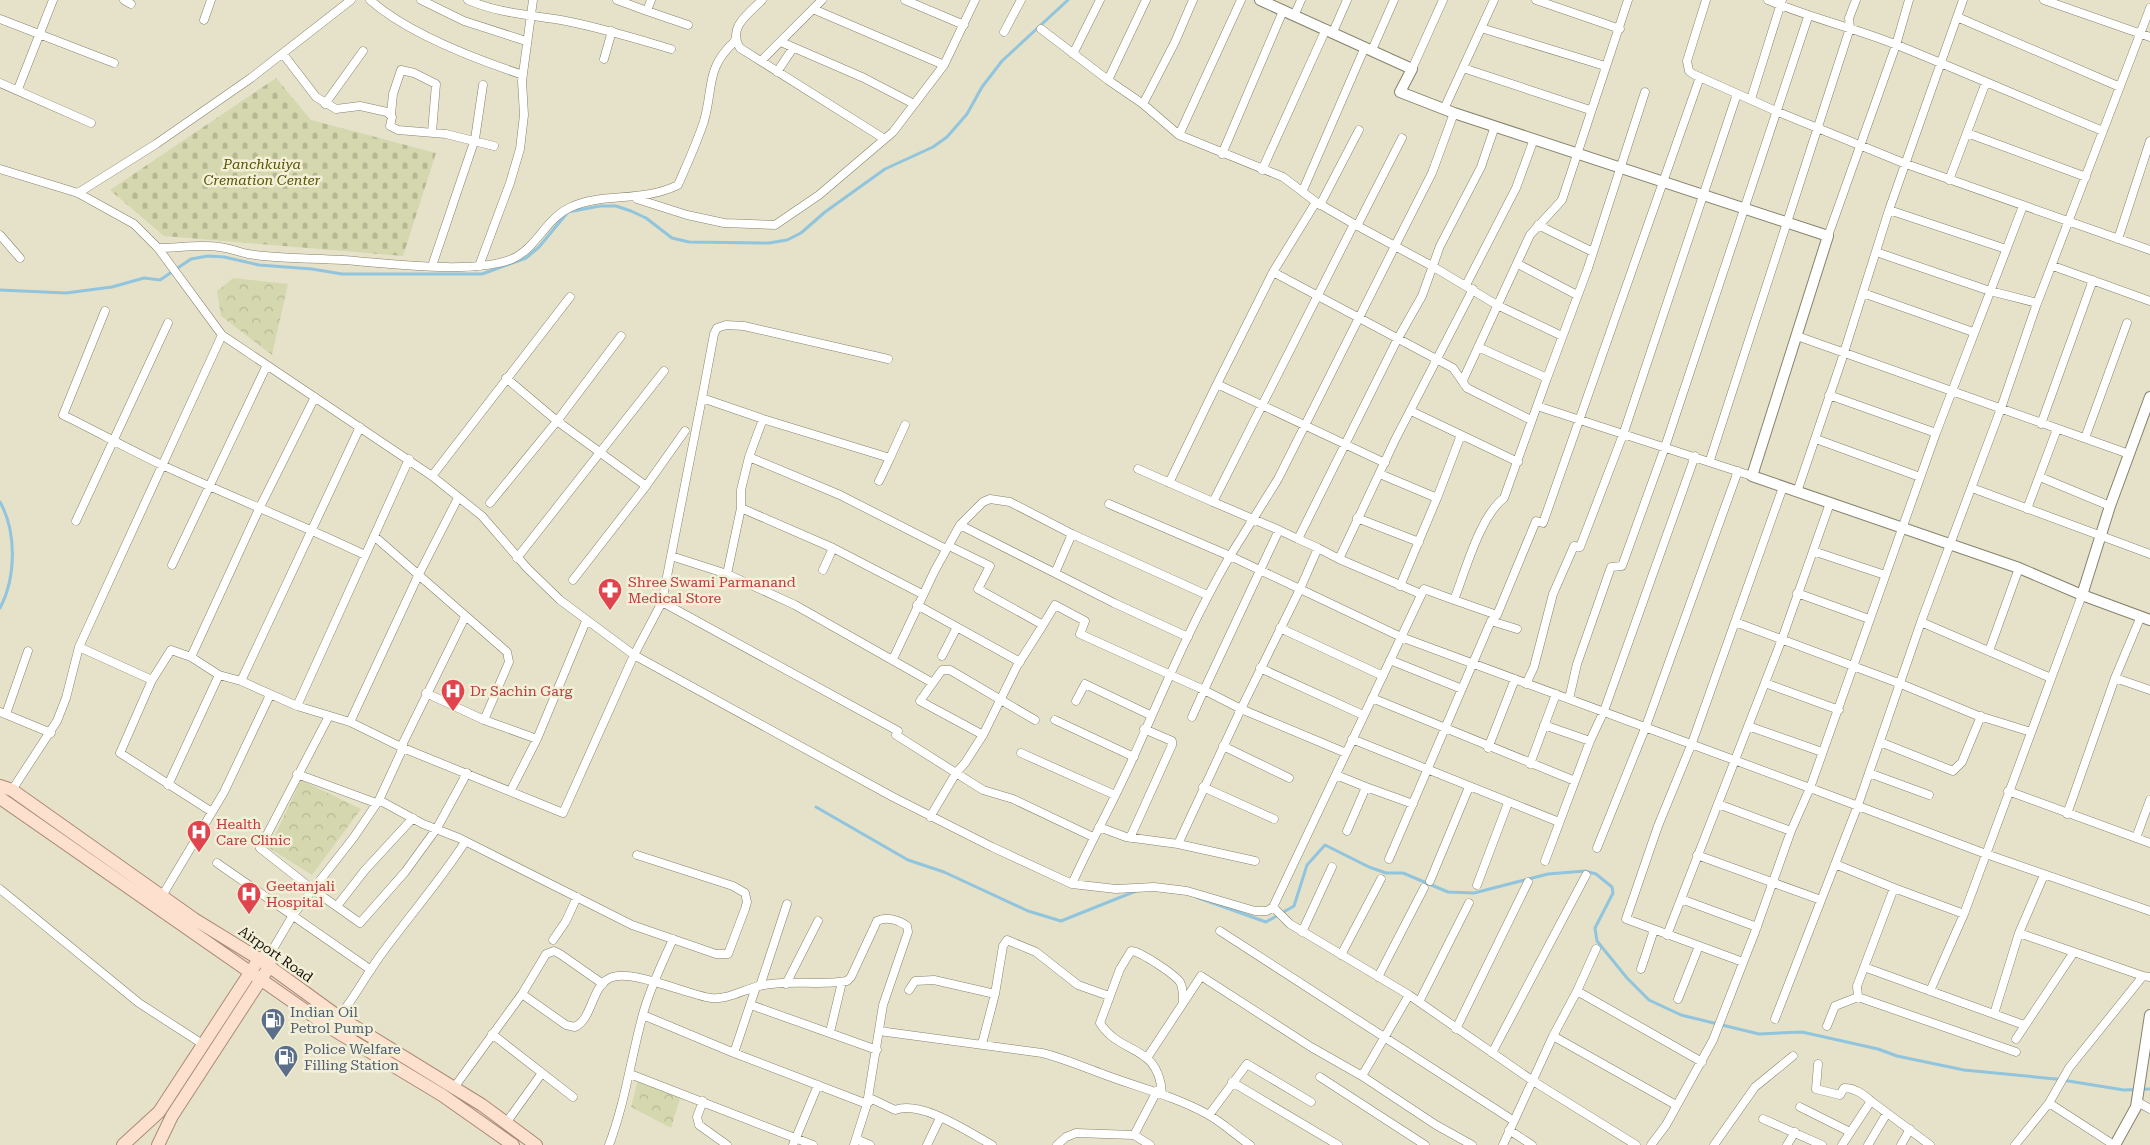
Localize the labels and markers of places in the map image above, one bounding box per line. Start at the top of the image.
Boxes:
place label: Shree Swami Parmanand Medical Store [628,574,796,606]
pharmacy icon: Shree Swami Parmanand Medical Store [597,577,623,611]
hospital icon: Dr Sachin Garg [440,678,466,712]
place label: Dr Sachin Garg [470,683,572,699]
place label: Health Care Clinic [216,816,291,848]
hospital icon: Health Care Clinic [186,819,212,853]
place label: Geetanjali Hospital [266,878,335,910]
hospital icon: Geetanjali Hospital [236,881,262,915]
place label: Indian Oil Petrol Pump [290,1004,374,1036]
fuel station icon: Indian Oil Petrol Pump [260,1007,286,1041]
place label: Police Welfare Filling Station [304,1041,401,1073]
fuel station icon: Police Welfare Filling Station [273,1044,299,1078]

